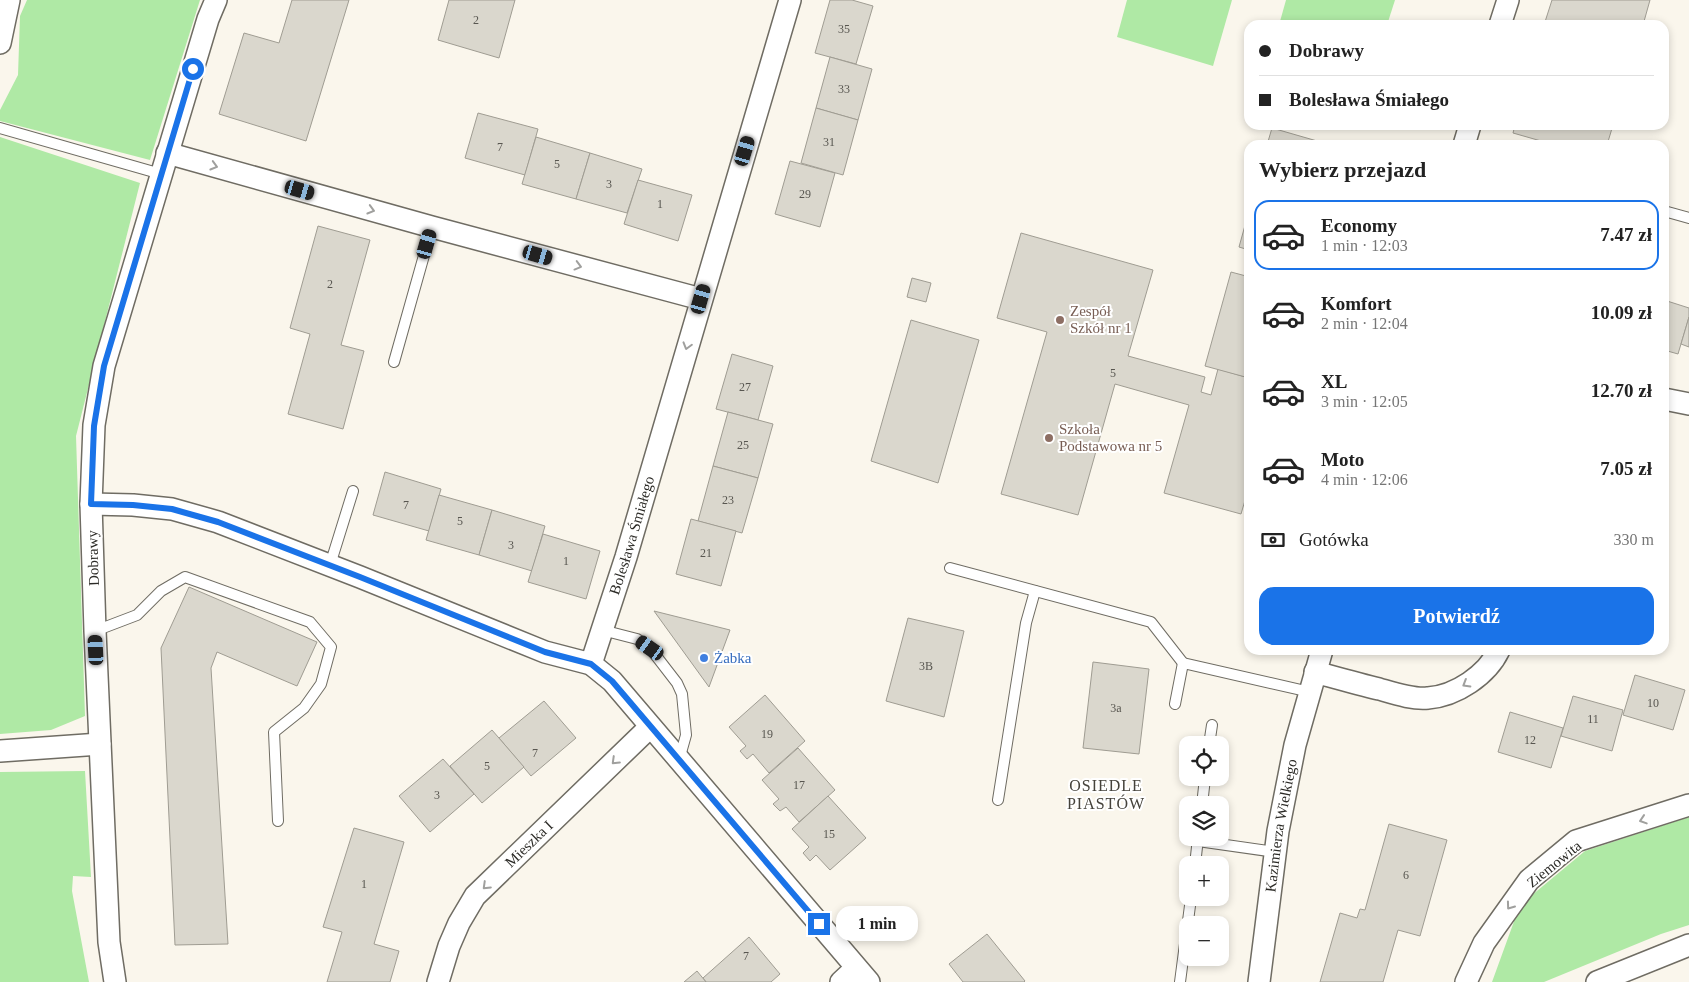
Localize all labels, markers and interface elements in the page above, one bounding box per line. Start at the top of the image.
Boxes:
house number: 2 [473,13,479,27]
house number: 35 [838,22,850,36]
text: Dobrawy [1289,40,1364,61]
route start [182,58,204,80]
house number: 33 [838,82,850,96]
text: Bolesława Śmiałego [1289,89,1449,110]
car [733,134,756,168]
house number: 31 [823,135,835,149]
house number: 7 [497,140,503,154]
house number: 5 [554,157,560,171]
text: Wybierz przejazd [1259,157,1426,182]
one-way arrow [209,160,218,170]
house number: 3 [606,177,612,191]
car [283,179,316,201]
house number: 29 [799,187,811,201]
house number: 1 [657,197,663,211]
one-way arrow [366,204,374,214]
icon: car [1261,213,1306,258]
text: Economy [1321,215,1397,236]
text: 7.47 zł [1600,224,1652,245]
car [415,228,438,260]
text: 1 min · 12:03 [1321,237,1408,254]
car [521,244,554,266]
one-way arrow [573,261,581,271]
house number: 2 [327,277,333,291]
car [689,283,712,315]
icon: car [1261,291,1306,336]
text: Komfort [1321,293,1392,314]
text: 10.09 zł [1591,302,1652,323]
place label: Zespół Szkół nr 1 [1070,303,1132,336]
marker: Zespół Szkół nr 1 [1054,314,1066,326]
text: 2 min · 12:04 [1321,315,1408,332]
one-way arrow [683,341,693,350]
house number: 5 [1110,366,1116,380]
icon: car [1261,369,1306,414]
text: XL [1321,371,1347,392]
house number: 27 [739,380,751,394]
text: 12.70 zł [1591,380,1652,401]
text: 3 min · 12:05 [1321,393,1408,410]
place label: Szkoła Podstawowa nr 5 [1059,421,1162,454]
marker: Szkoła Podstawowa nr 5 [1043,432,1055,444]
house number: 25 [737,438,749,452]
icon: car [1261,447,1306,492]
text: Moto [1321,449,1364,470]
text: 7.05 zł [1600,458,1652,479]
text: 4 min · 12:06 [1321,471,1408,488]
street label: Bolesława Śmiałego [606,474,657,597]
house number: 23 [722,493,734,507]
house number: 7 [403,498,409,512]
house number: 5 [457,514,463,528]
icon: cash [1259,526,1287,554]
street label: Dobrawy [84,529,102,586]
text: Gotówka [1299,529,1369,550]
text: 330 m [1614,531,1654,548]
house number: 3 [508,538,514,552]
house number: 21 [700,546,712,560]
house number: 1 [563,554,569,568]
button: Potwierdź [1259,587,1654,645]
car [633,633,666,663]
car [87,635,104,665]
place label: Żabka [714,650,752,666]
marker: Żabka [698,652,710,664]
house number: 3B [919,659,933,673]
one-way arrow [1462,678,1471,688]
house number: 10 [1647,696,1659,710]
house number: 3a [1110,701,1122,715]
house number: 11 [1587,712,1599,726]
house number: 19 [761,727,773,741]
house number: 12 [1524,733,1536,747]
map controls [1179,736,1229,966]
button: locate [1179,736,1229,786]
house number: 7 [532,746,538,760]
one-way arrow [612,755,621,764]
street label: Kazimierza Wielkiego [1262,758,1300,893]
house number: 5 [484,759,490,773]
district label: OSIEDLE PIASTÓW [1067,777,1145,812]
house number: 17 [793,778,805,792]
house number: 3 [434,788,440,802]
button: layers [1179,796,1229,846]
one-way arrow [1639,814,1647,824]
street label: Mieszka I [502,818,556,870]
house number: 15 [823,827,835,841]
street label: Ziemowita [1524,837,1585,891]
button: + [1179,856,1229,906]
house number: 6 [1403,868,1409,882]
house number: 1 [361,877,367,891]
one-way arrow [482,880,491,889]
one-way arrow [1508,900,1516,909]
callout: 1 min [836,906,919,942]
route end [808,913,830,935]
text: 1 min [858,915,896,932]
button: − [1179,916,1229,966]
house number: 7 [743,949,749,963]

